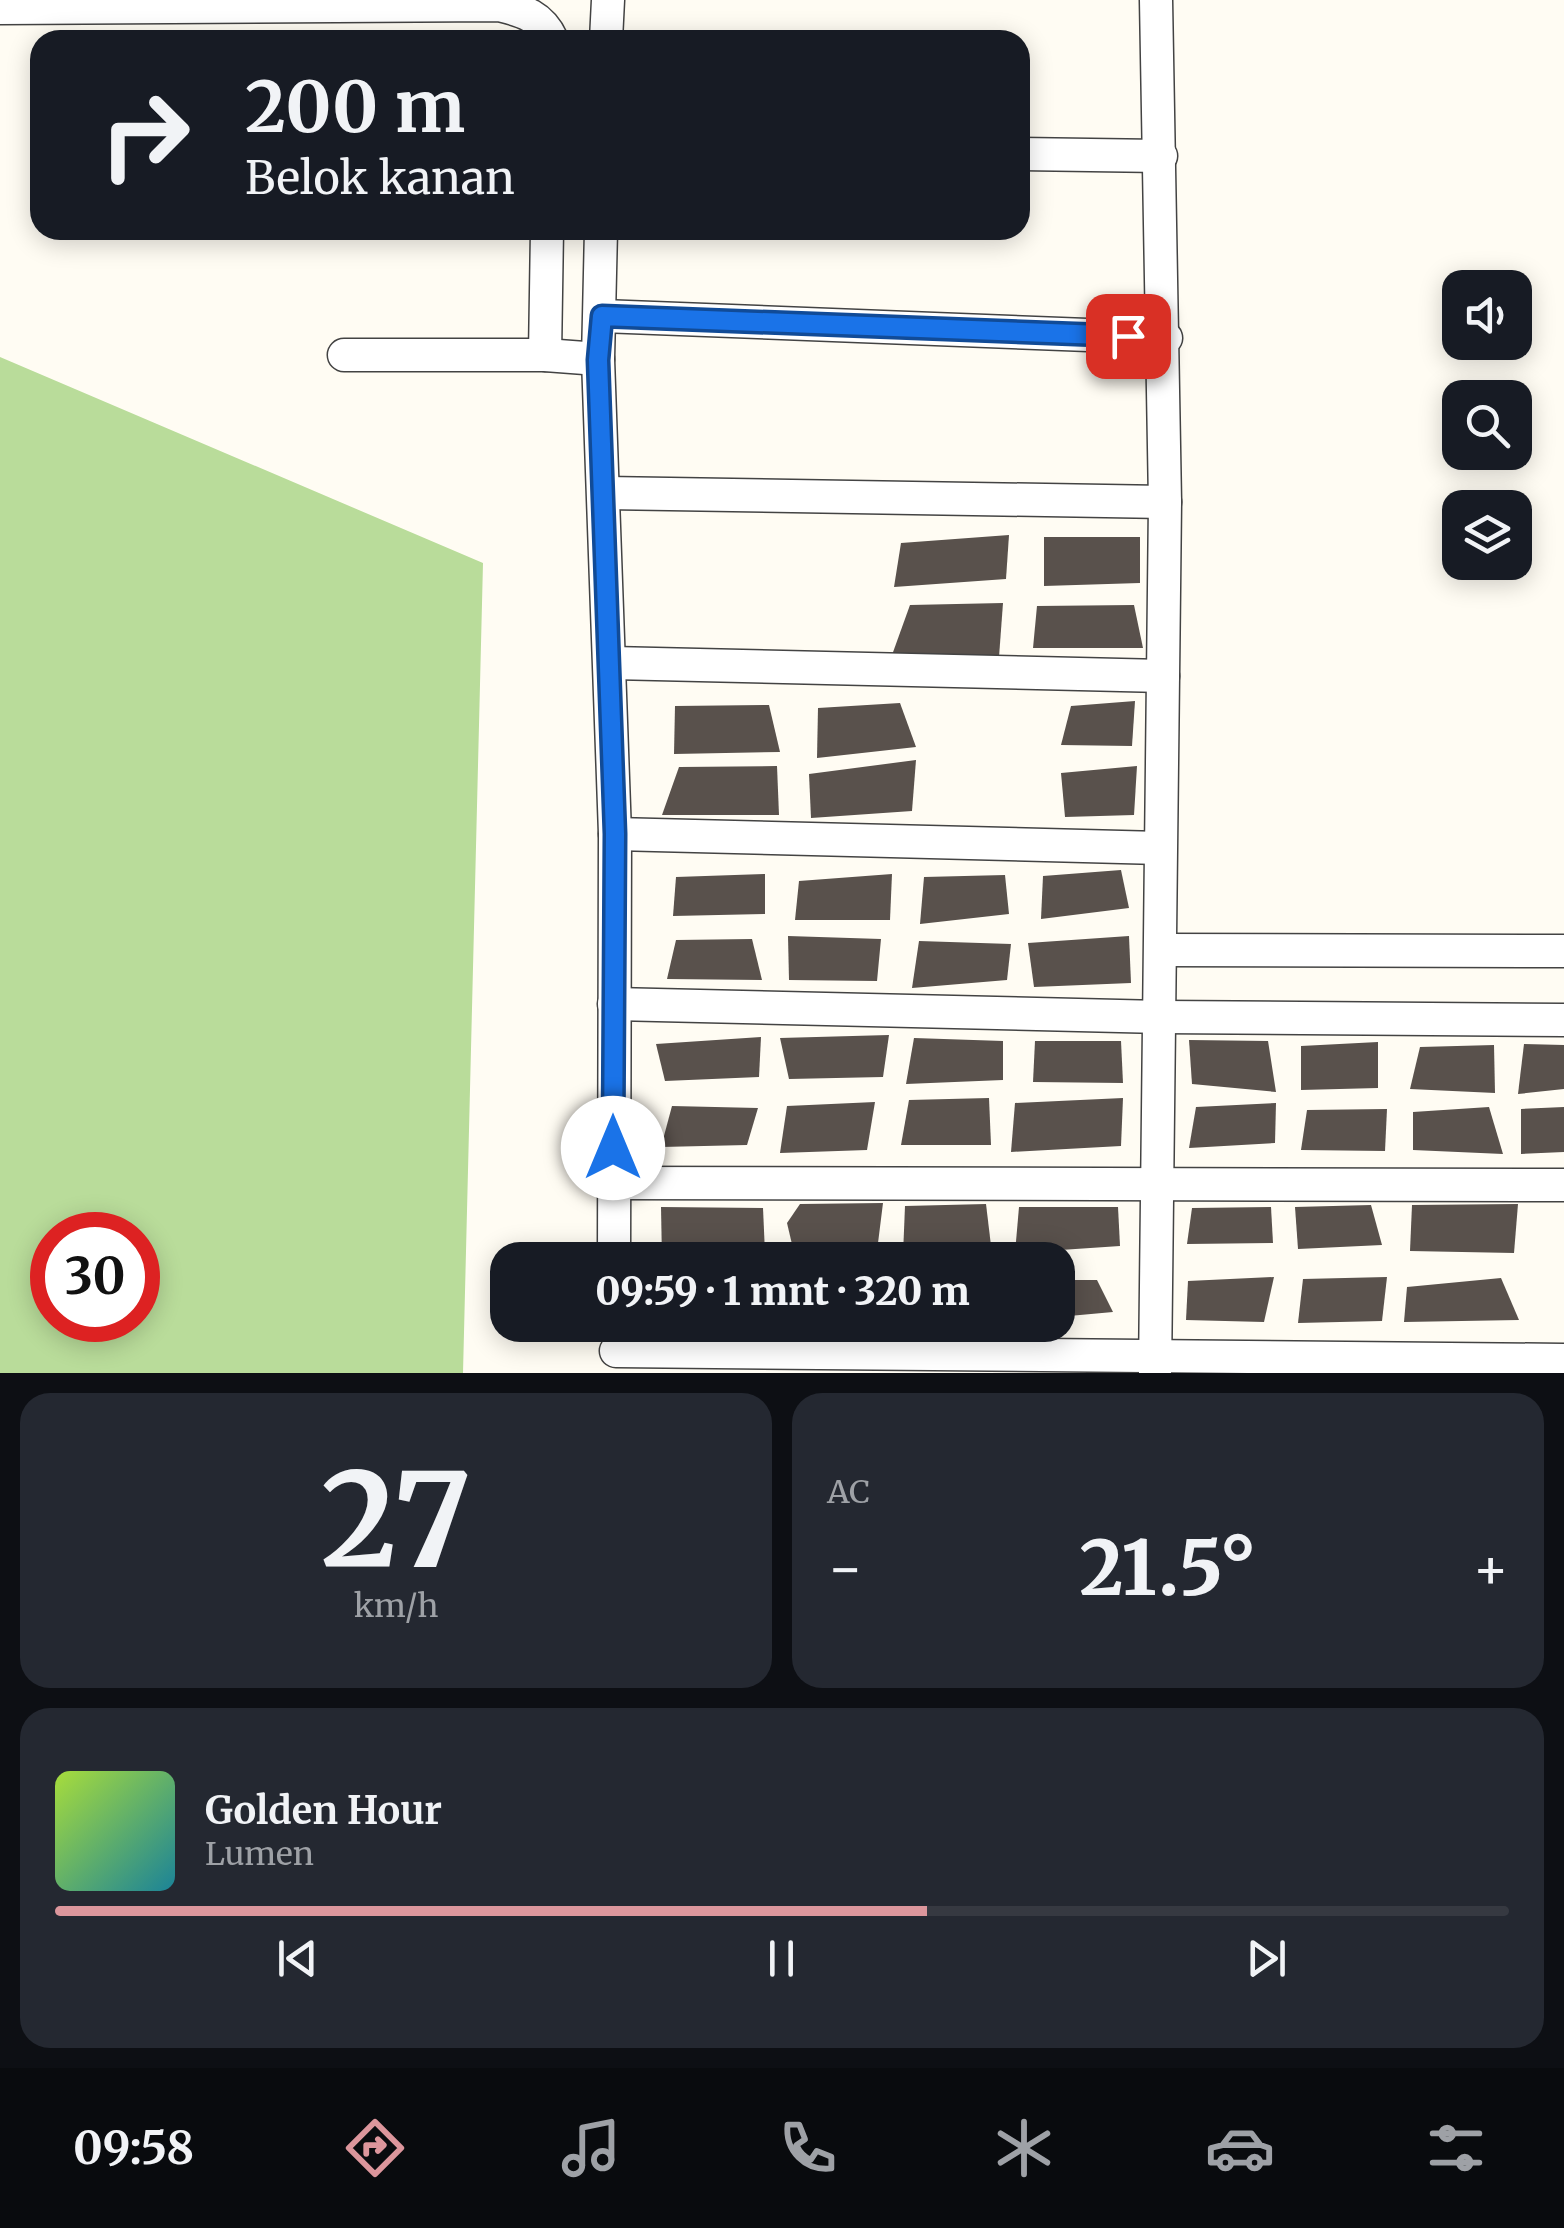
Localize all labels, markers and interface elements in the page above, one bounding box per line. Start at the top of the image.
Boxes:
text: 200 m [245,63,465,151]
icon: right [80,70,210,200]
text: Belok kanan [245,150,515,206]
map controls [1442,270,1532,580]
button: sound [1442,270,1532,360]
pin [1086,294,1171,379]
icon: arrive [1101,309,1156,364]
button: search [1442,380,1532,470]
button: layers [1442,490,1532,580]
position arrow [561,1096,665,1200]
speed limit sign: 30 [30,1212,160,1342]
text: 09:59 · 1 mnt · 320 m [595,1268,970,1315]
text: 27 [321,1439,471,1602]
text: AC [827,1472,870,1512]
text: 21.5° [1079,1521,1257,1615]
text: − [827,1534,864,1603]
text: + [1472,1534,1509,1603]
text: km/h [354,1586,438,1626]
text: Golden Hour [205,1787,442,1834]
text: Lumen [205,1834,314,1874]
icon: previous [270,1931,325,1986]
icon: pause [754,1931,809,1986]
icon: next [1239,1931,1294,1986]
icon: directions [340,2113,410,2183]
icon: music [556,2113,626,2183]
icon: phone [773,2113,843,2183]
icon: climate [989,2113,1059,2183]
icon: car [1205,2113,1275,2183]
icon: filters [1421,2113,1491,2183]
text: 09:58 [73,2120,194,2176]

